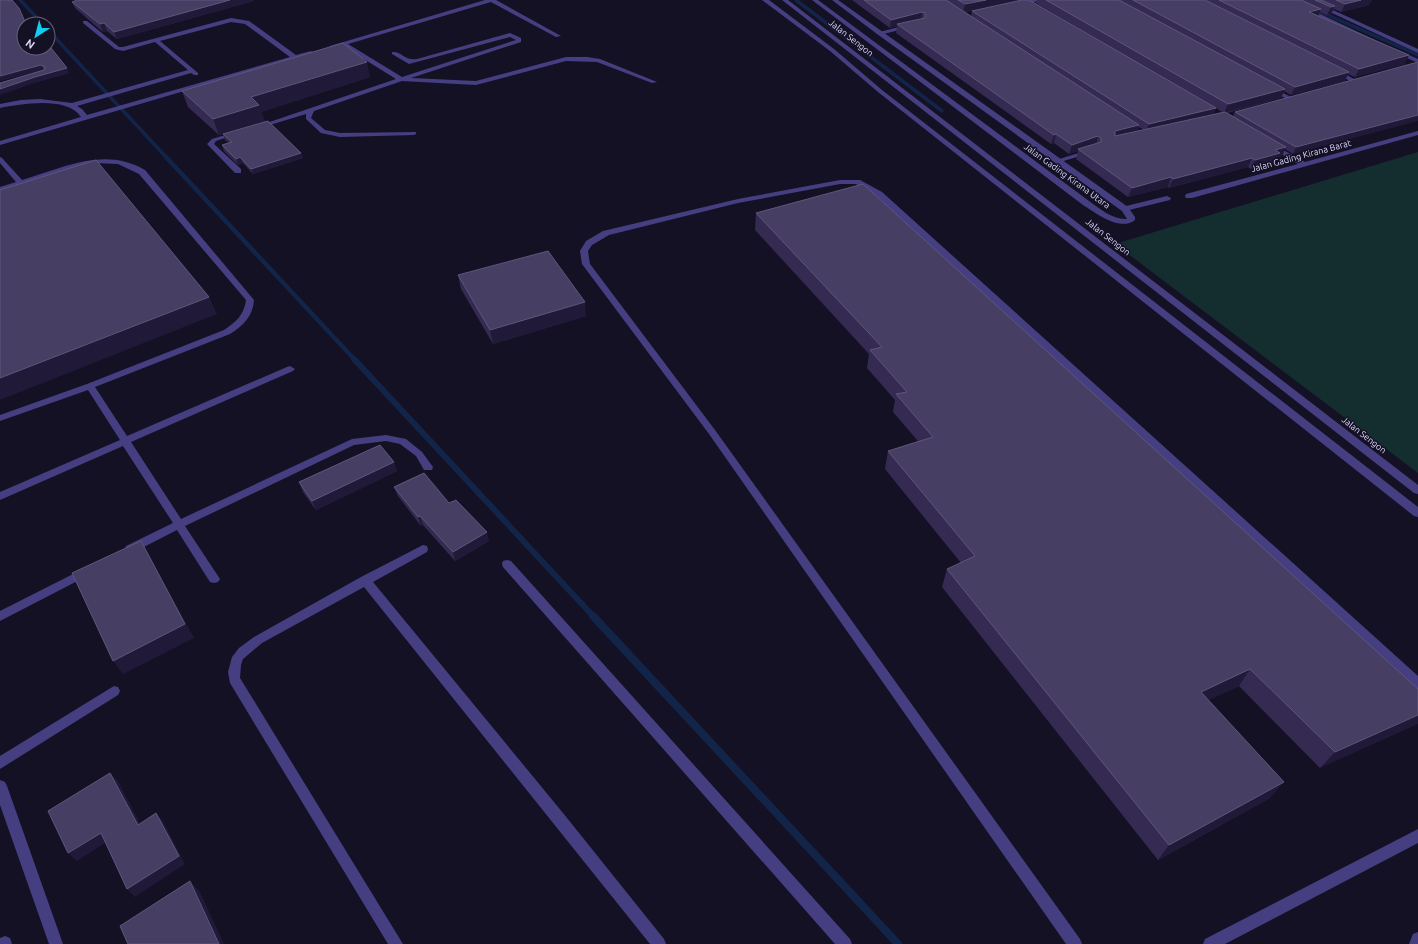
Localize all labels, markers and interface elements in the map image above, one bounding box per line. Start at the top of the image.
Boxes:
north arrow [16,16,56,56]
street label: Jalan Sengon [827,18,875,58]
text: N [23,37,37,51]
street label: Jalan Gading Kirana Barat [1250,138,1353,174]
street label: Jalan Gading Kirana Utara [1022,141,1112,211]
street label: Jalan Sengon [1084,217,1132,257]
street label: Jalan Sengon [1340,415,1388,455]

